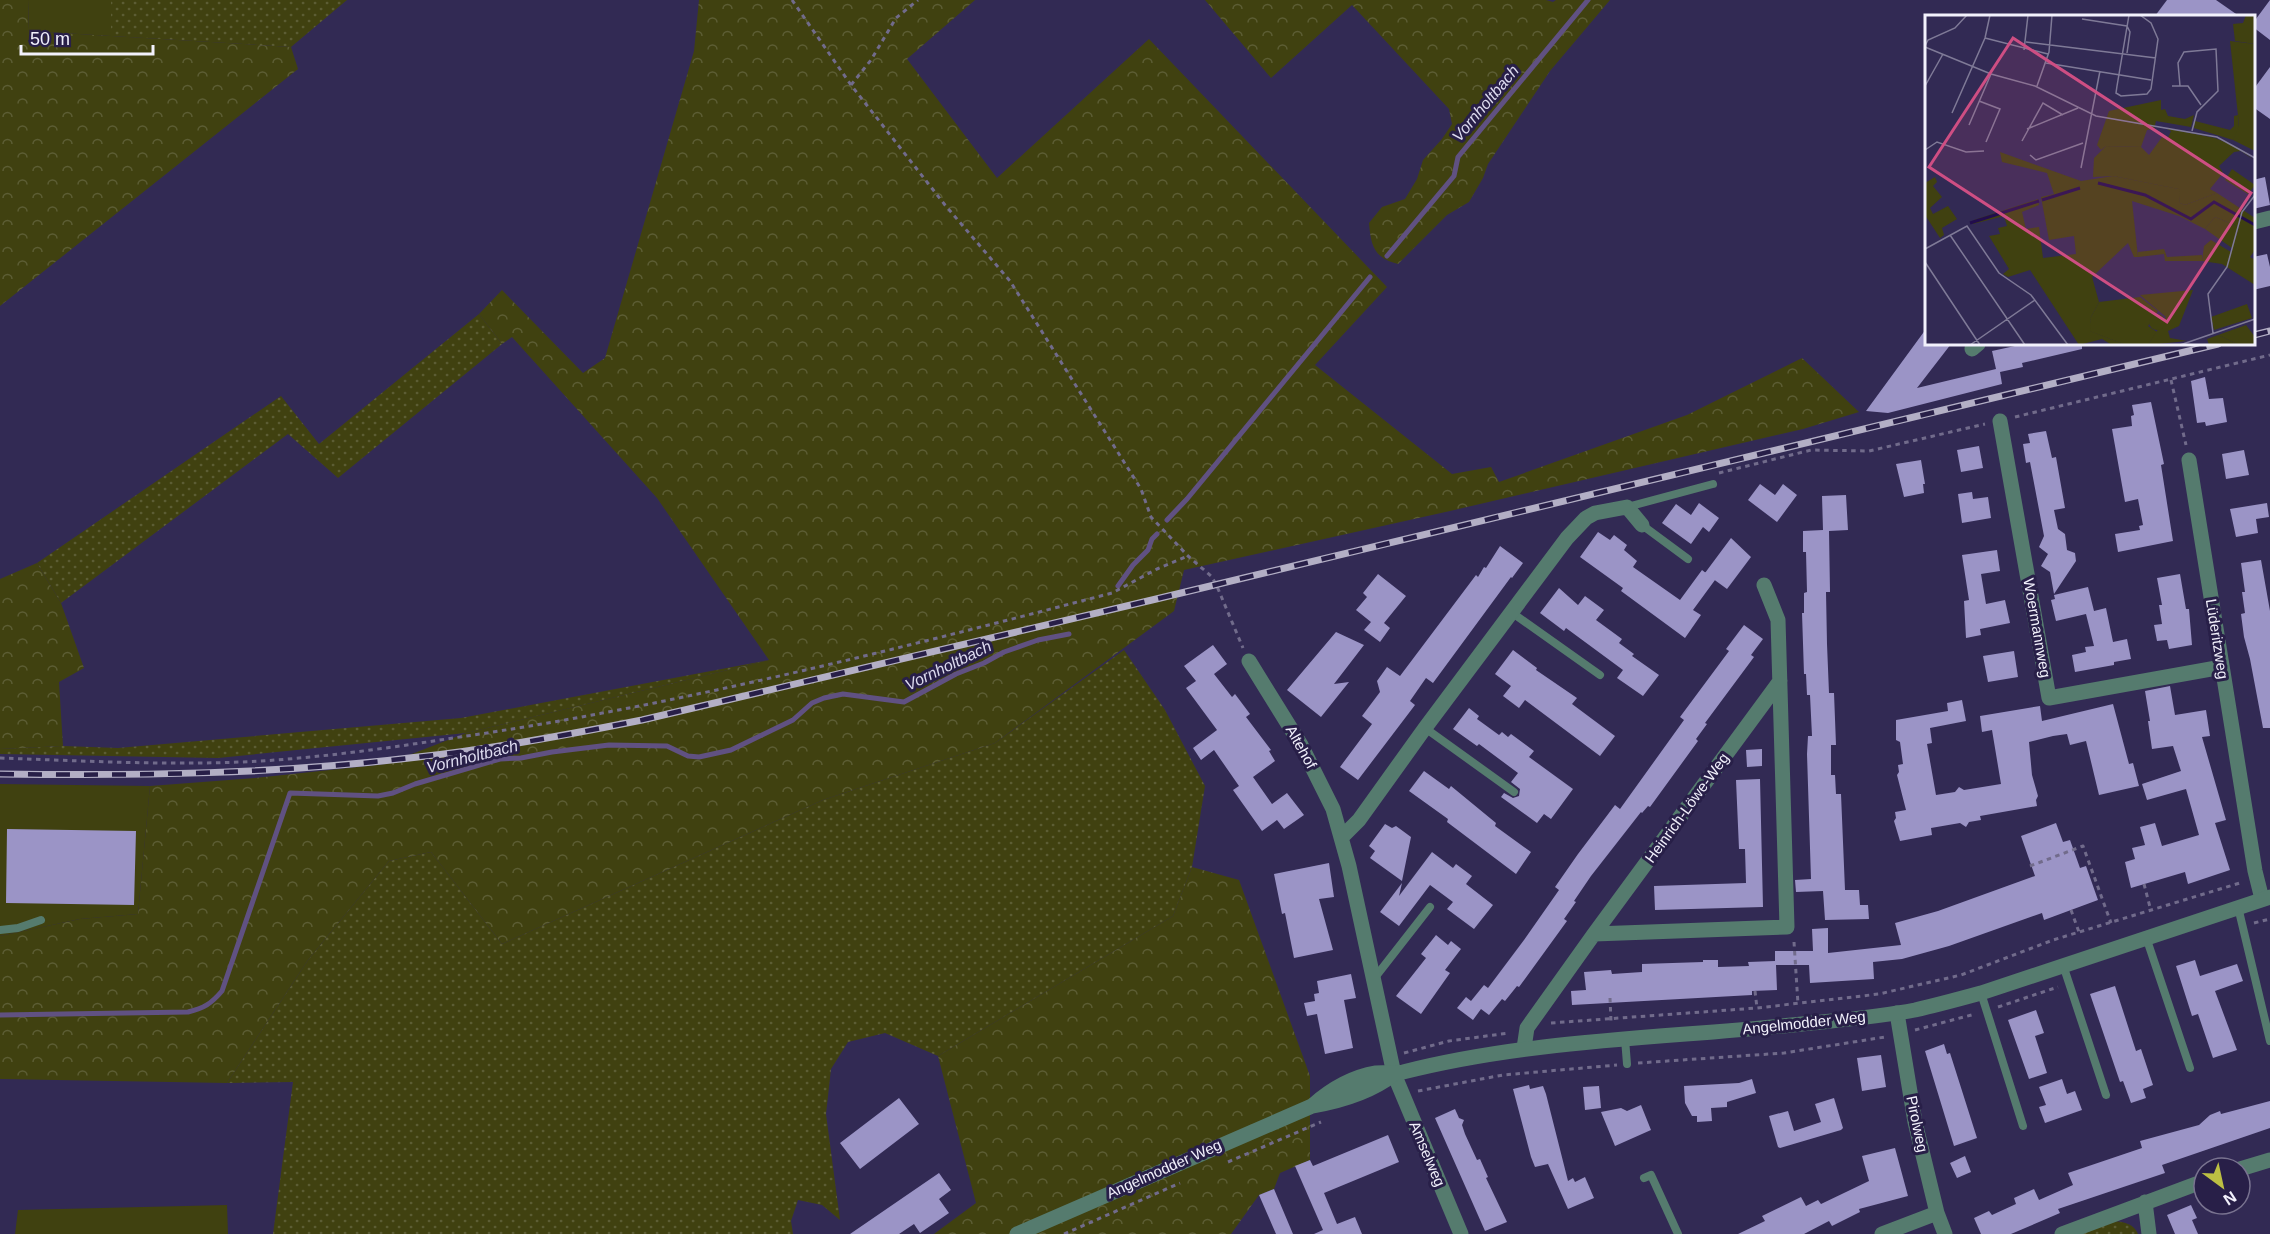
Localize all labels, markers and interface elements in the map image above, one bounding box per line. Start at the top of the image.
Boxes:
inset map [1925,15,2255,345]
scale bar [21,18,153,56]
text: 50 m [30,29,70,49]
water label: Vornholtbach [1449,62,1522,145]
street label: Woermannweg [2020,577,2055,679]
street label: Lüderitzweg [2203,598,2232,680]
water label: Vornholtbach [902,637,994,694]
street label: Altehof [1283,722,1321,772]
water label: Vornholtbach [425,737,520,776]
street label: Heinrich-Löwe-Weg [1641,750,1732,866]
street label: Angelmodder Weg [1741,1008,1866,1037]
street label: Pirolweg [1903,1094,1932,1154]
street label: Amselweg [1406,1119,1449,1189]
street label: Angelmodder Weg [1104,1136,1224,1202]
north arrow [2192,1156,2252,1216]
text: N [2220,1188,2239,1208]

